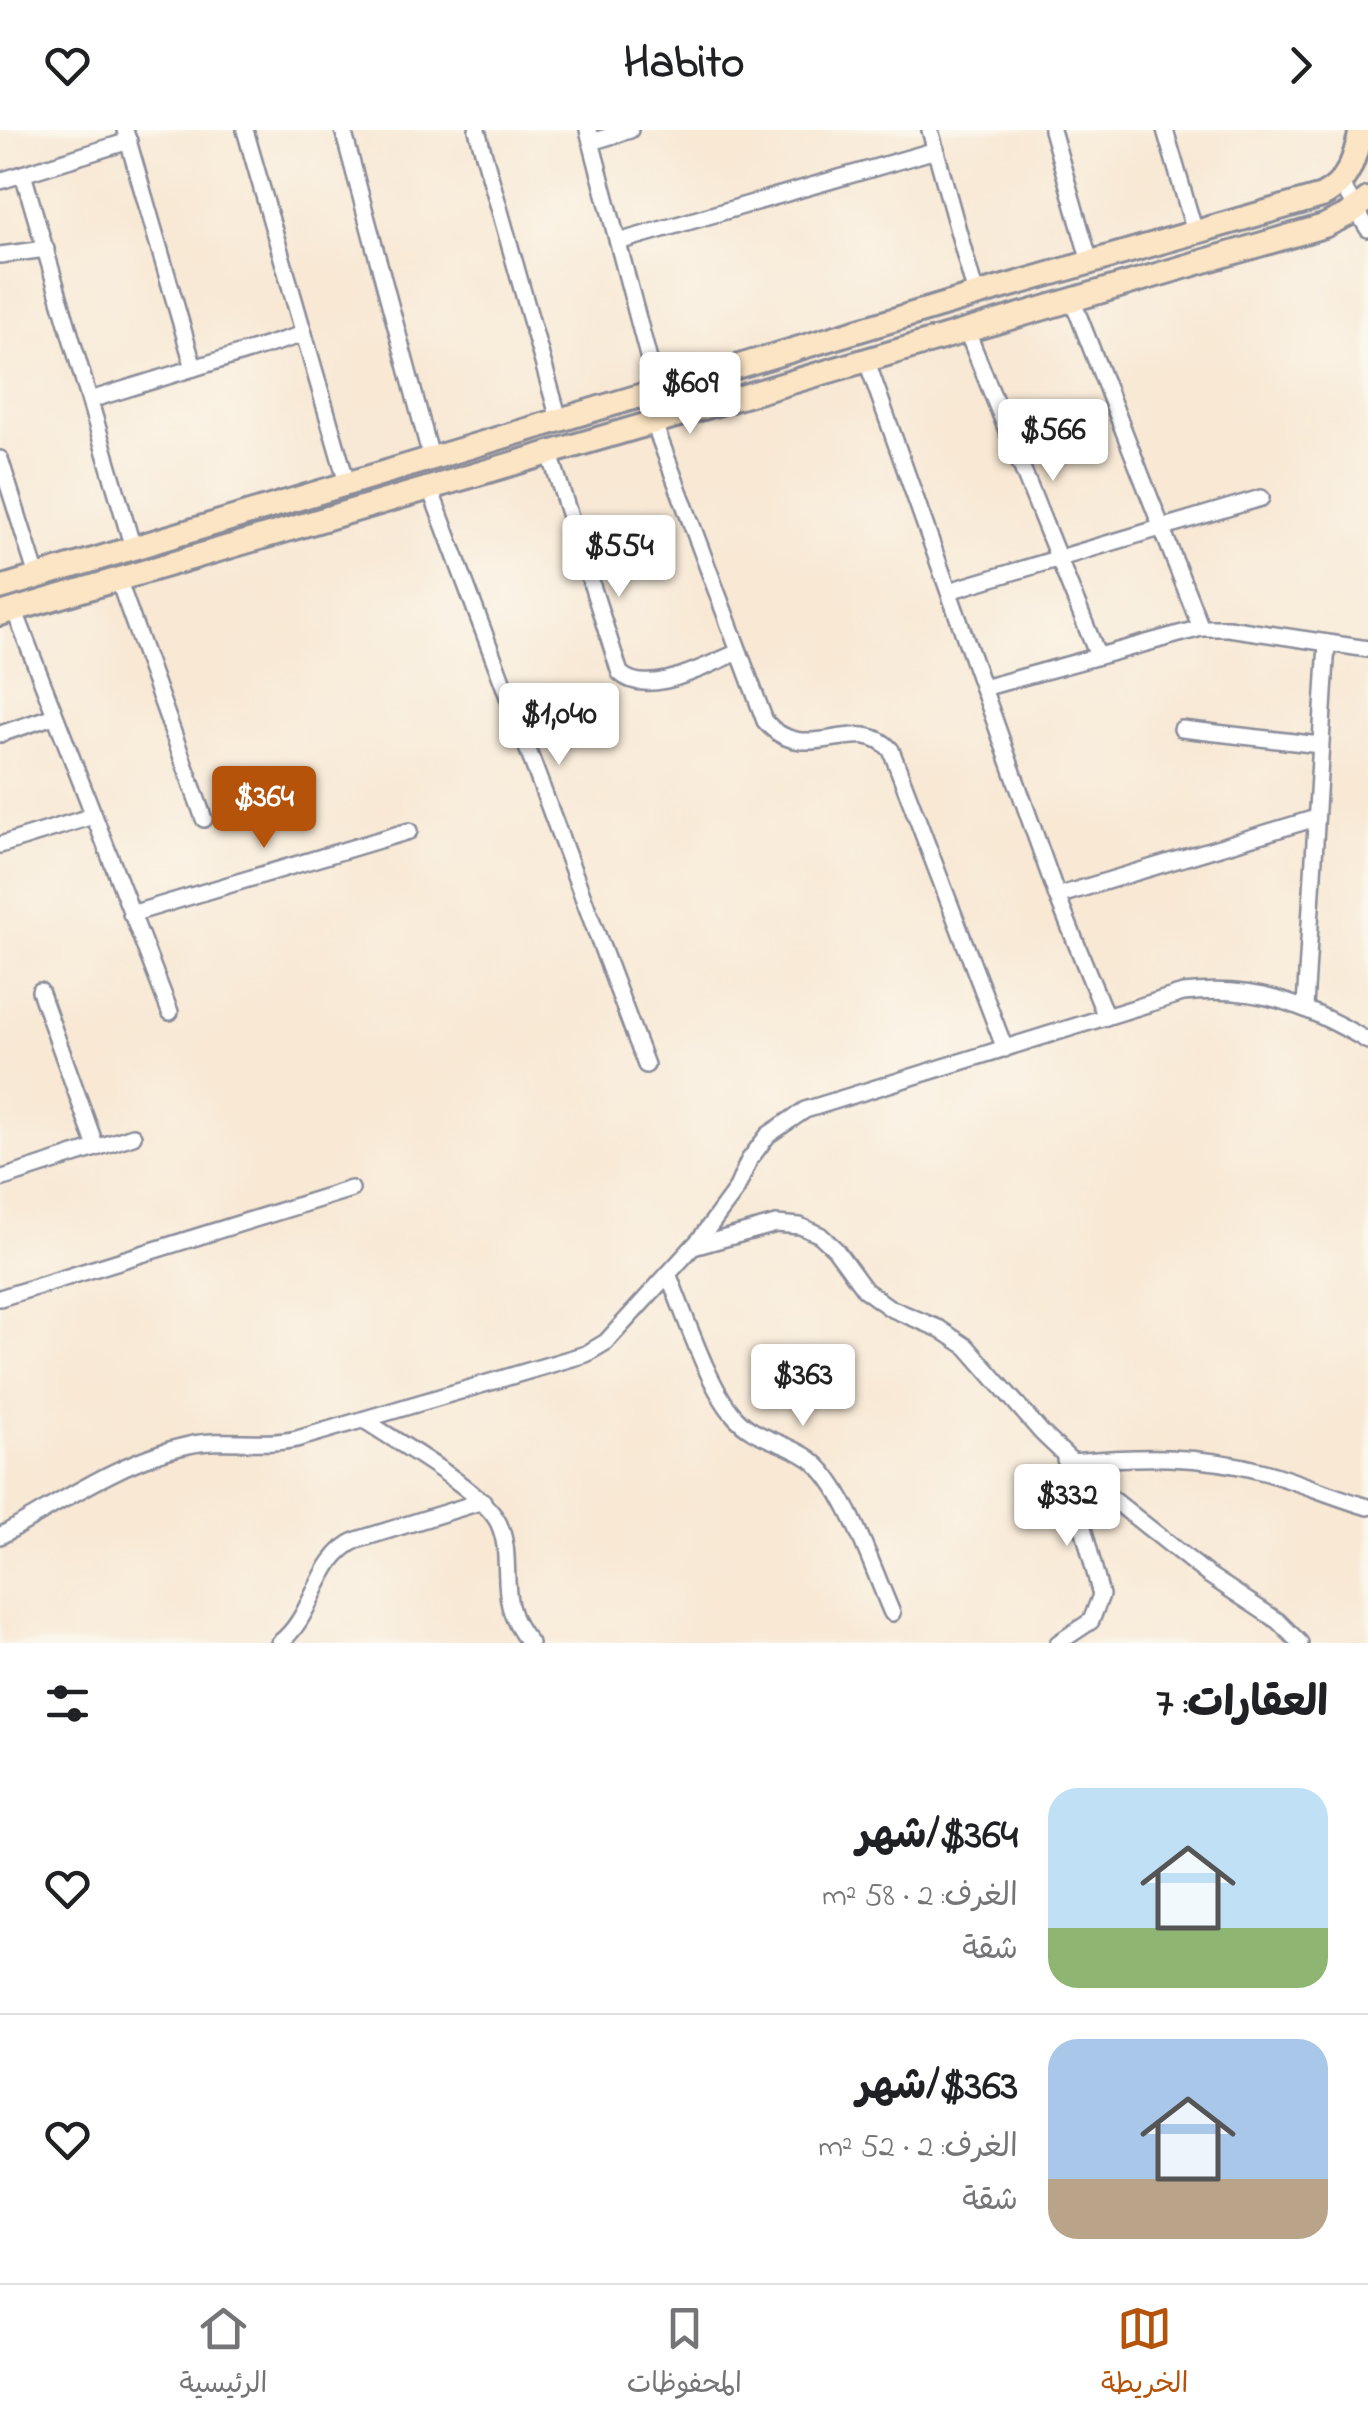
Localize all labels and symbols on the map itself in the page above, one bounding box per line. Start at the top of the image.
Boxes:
pin: $609 [631,352,749,437]
pin: $566 [994,399,1112,484]
pin: $554 [560,515,678,600]
pin: $1,040 [478,683,640,768]
pin: $364 [205,766,323,851]
pin: $363 [744,1344,862,1429]
pin: $332 [1008,1464,1126,1549]

